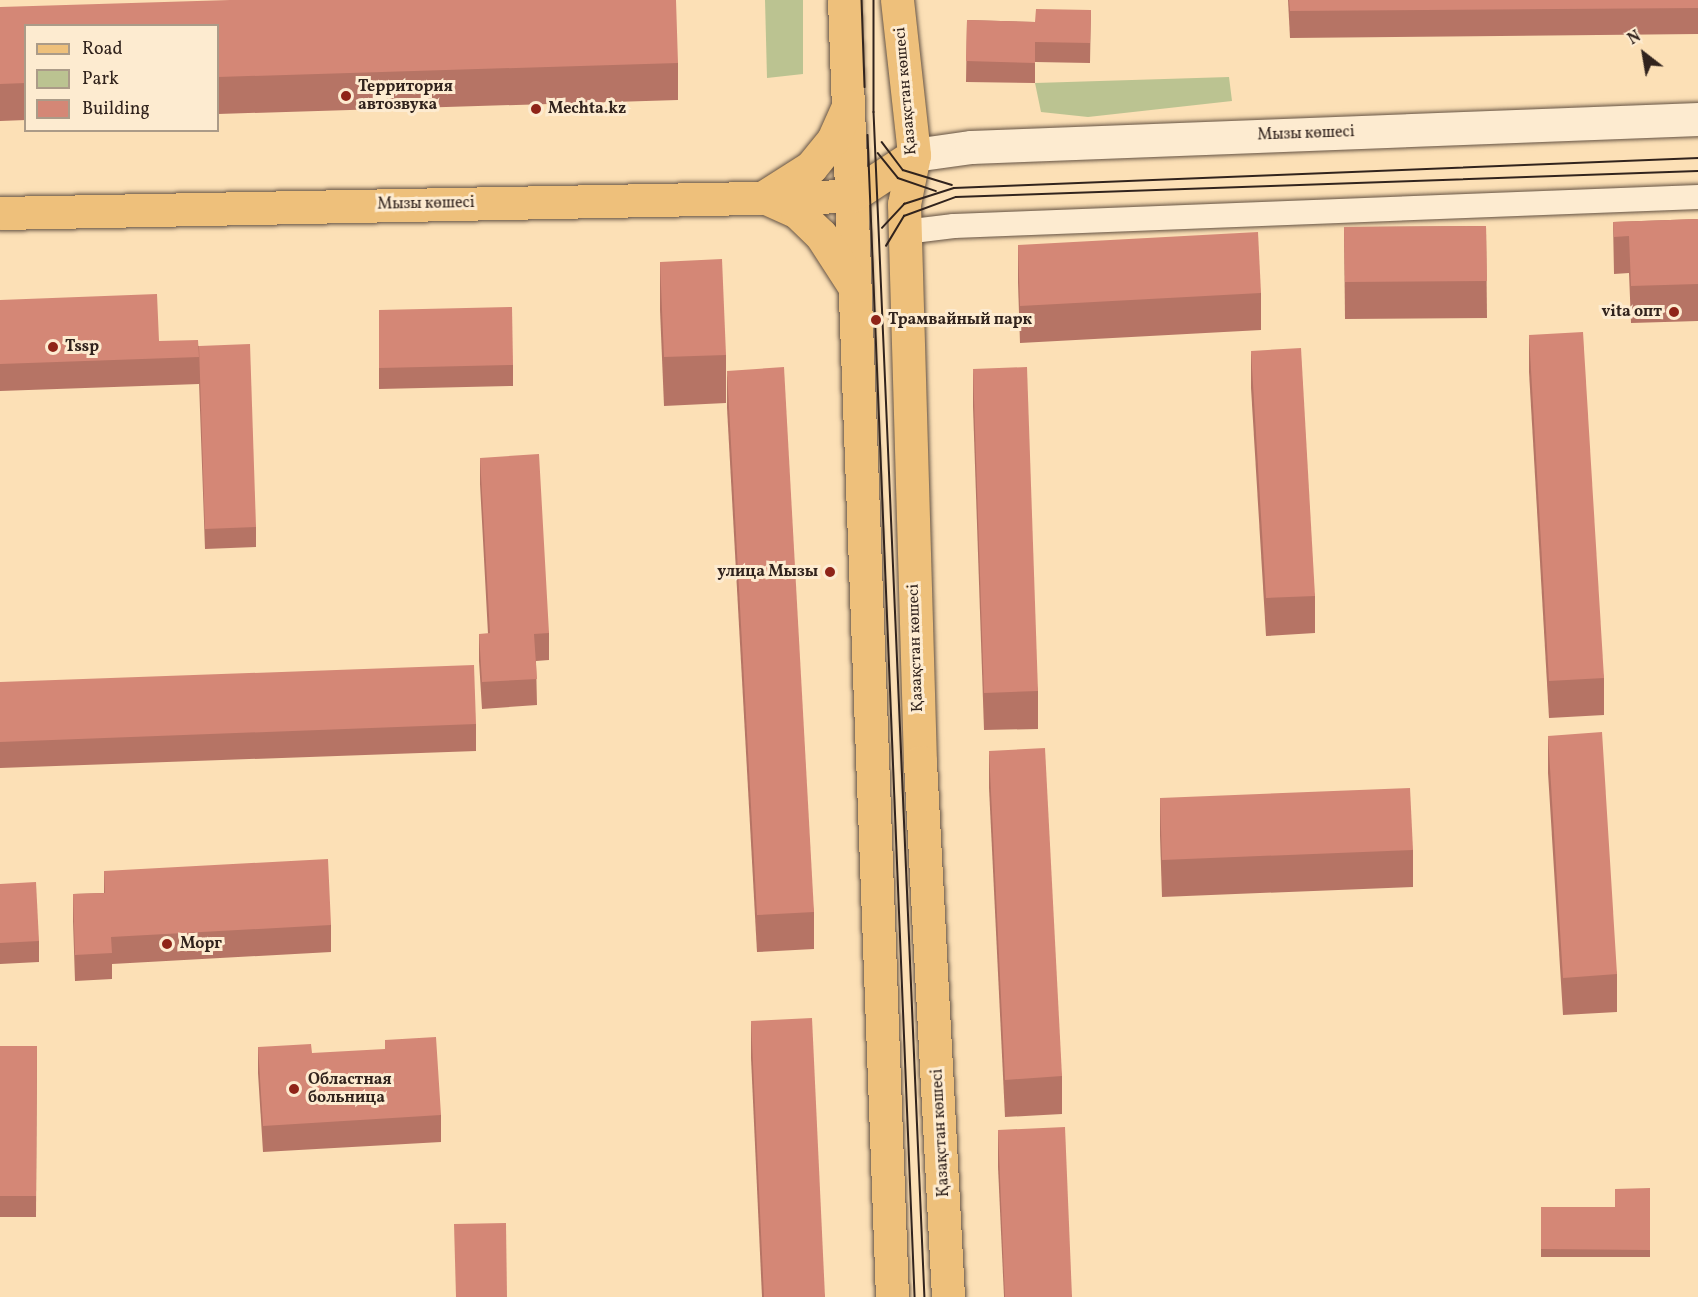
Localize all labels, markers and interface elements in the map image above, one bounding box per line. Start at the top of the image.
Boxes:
legend [24,24,219,132]
north arrow [1614,24,1674,84]
street label: Қазақстан көшесі [891,26,921,156]
text: N [1624,26,1645,51]
text: Road [82,37,123,62]
text: Park [82,67,119,92]
place label: Территория автозвука [358,77,453,115]
marker: Территория автозвука [339,89,353,103]
text: Building [82,97,150,122]
place label: Mechta.kz [548,99,626,119]
marker: Mechta.kz [529,102,543,116]
street label: Мызы көшесі [1257,123,1355,145]
street label: Мызы көшесі [377,194,475,214]
place label: vita опт [1601,302,1662,322]
marker: vita опт [1667,305,1681,319]
place label: Трамвайный парк [888,310,1032,330]
marker: Трамвайный парк [869,313,883,327]
place label: Tssp [65,337,99,357]
marker: Tssp [46,340,60,354]
place label: улица Мызы [717,562,818,582]
marker: улица Мызы [823,565,837,579]
street label: Қазақстан көшесі [904,583,928,713]
place label: Морг [180,934,222,954]
marker: Морг [158,935,176,953]
street label: Қазақстан көшесі [928,1068,954,1198]
place label: Областная больница [308,1070,392,1108]
marker: Областная больница [285,1080,303,1098]

